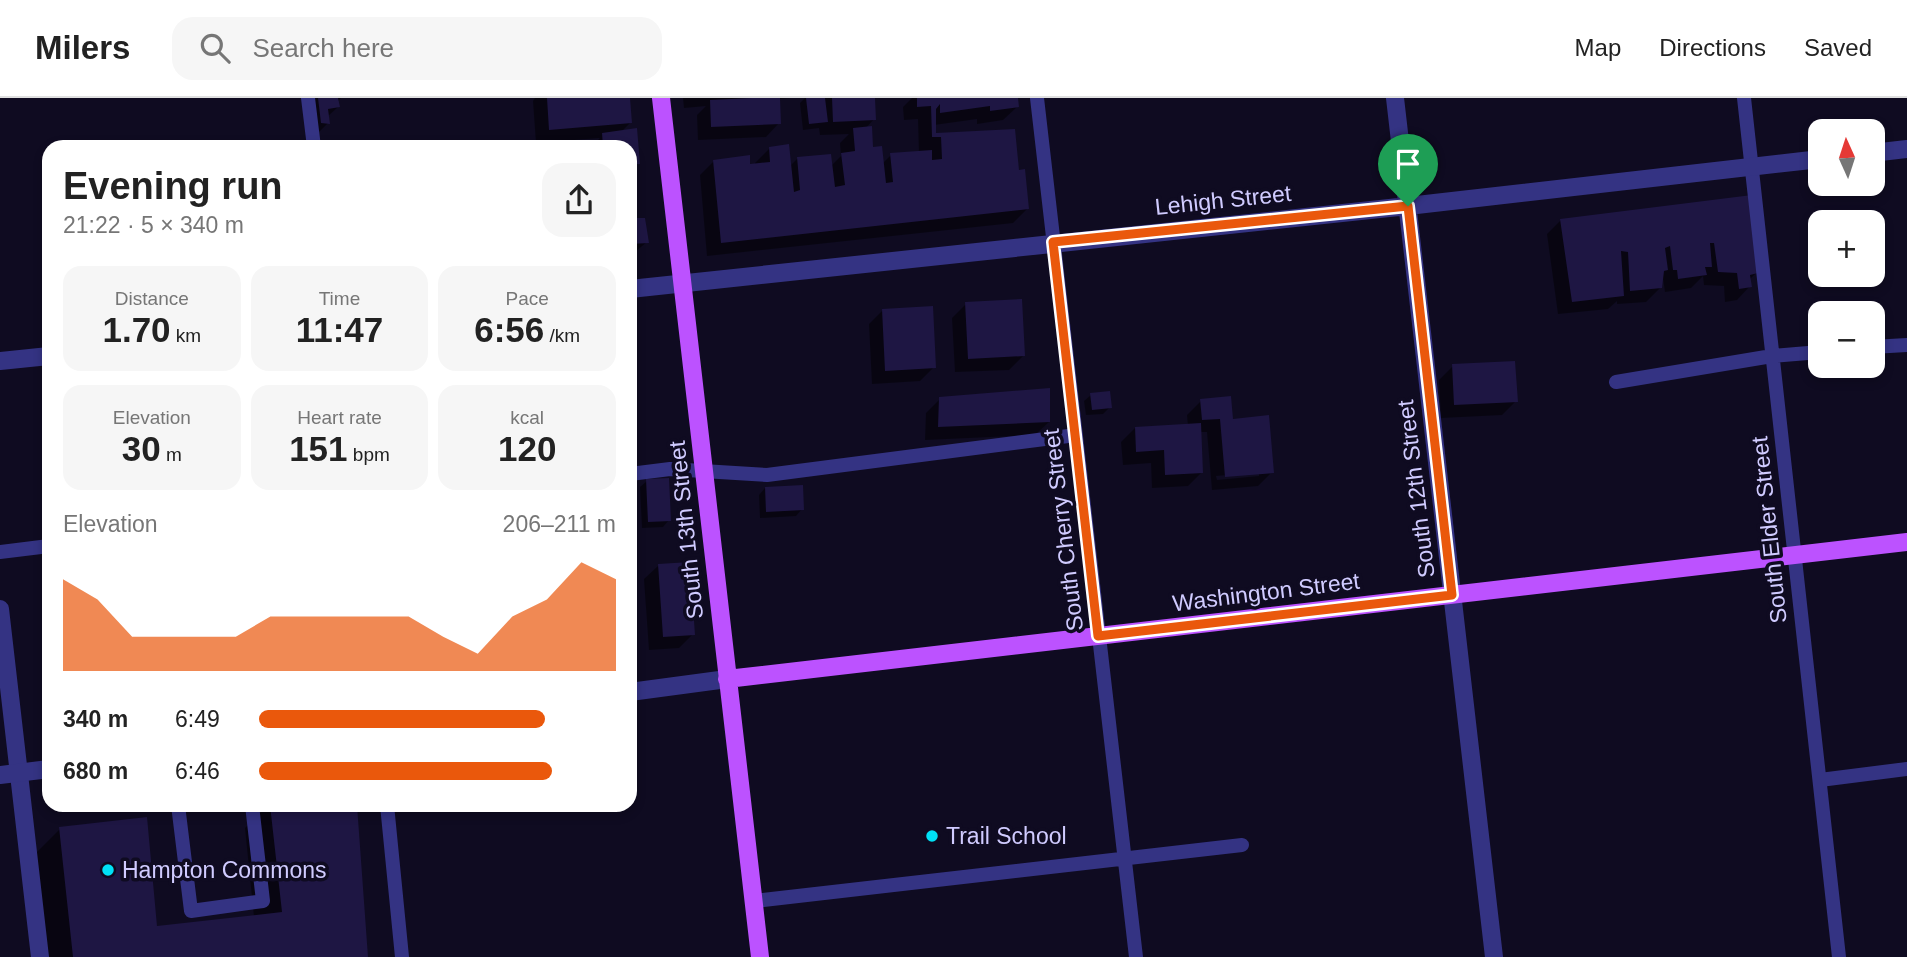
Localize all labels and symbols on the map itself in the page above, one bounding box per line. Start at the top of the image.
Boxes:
north arrow [1808,119,1885,196]
pin [1378,134,1438,206]
street label: Lehigh Street [1154,180,1293,220]
street label: South 12th Street [1392,398,1440,579]
street label: South Cherry Street [1038,427,1088,632]
street label: South Elder Street [1746,435,1792,625]
street label: South 13th Street [664,439,708,620]
street label: Washington Street [1171,568,1362,616]
place label: Trail School [946,823,1067,849]
marker: Trail School [924,828,940,844]
place label: Hampton Commons [122,857,327,883]
marker: Hampton Commons [100,862,116,878]

